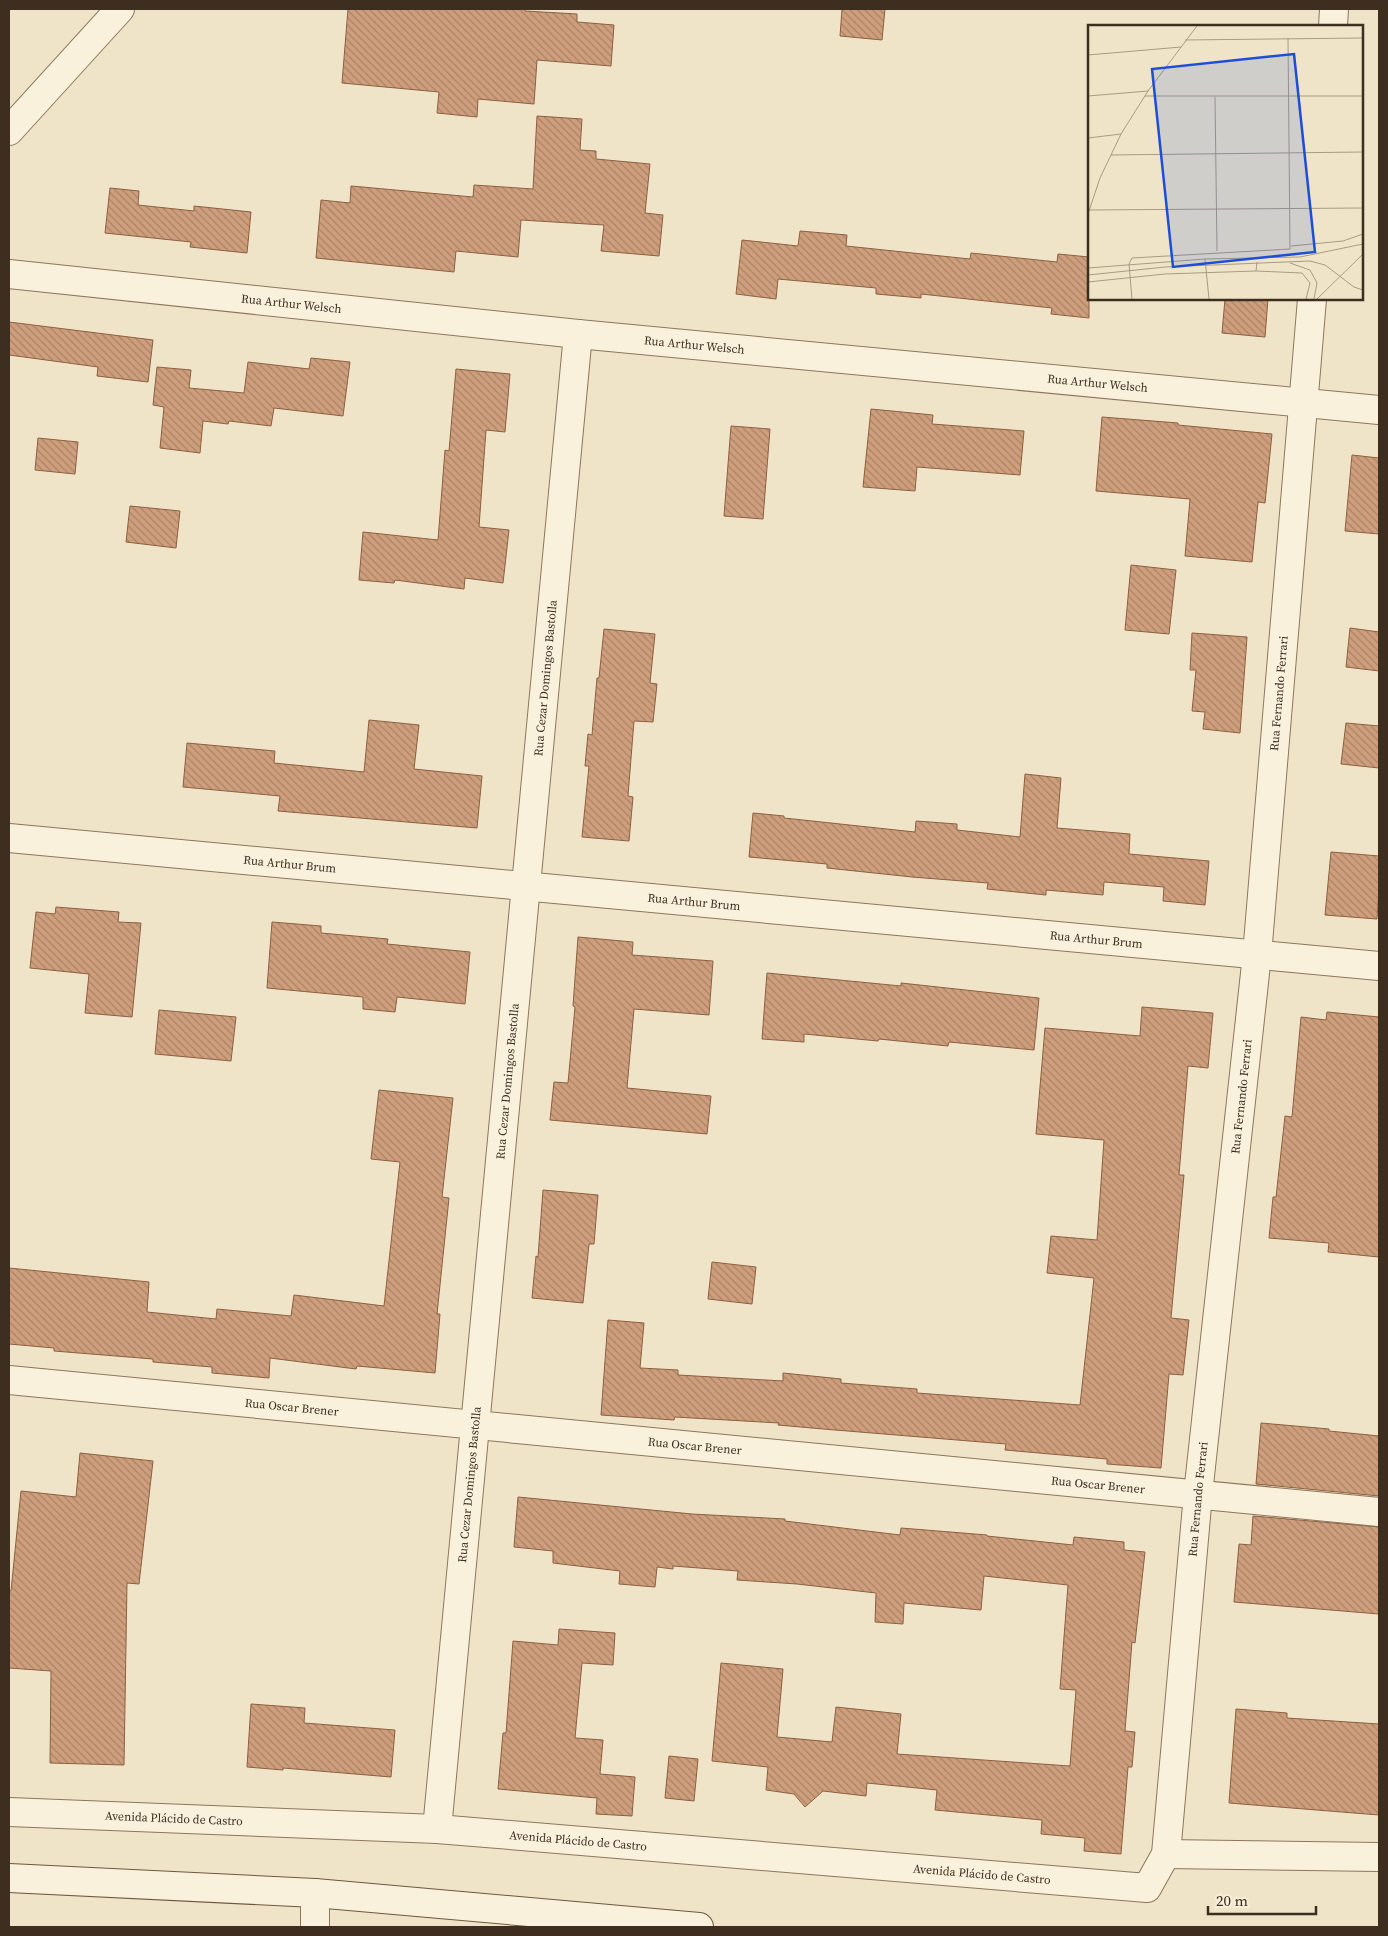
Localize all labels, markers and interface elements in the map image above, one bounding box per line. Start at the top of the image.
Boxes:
inset map [1088,25,1363,300]
street label: Rua Arthur Welsch [240,291,342,317]
street label: Rua Arthur Welsch [643,332,745,358]
street label: Rua Arthur Welsch [1047,371,1149,396]
street label: Rua Cezar Domingos Bastolla [530,598,561,757]
street label: Rua Fernando Ferrari [1266,635,1292,751]
street label: Rua Arthur Brum [243,852,337,877]
street label: Rua Arthur Brum [647,890,741,914]
street label: Rua Arthur Brum [1049,927,1144,952]
street label: Rua Cezar Domingos Bastolla [492,1002,523,1160]
street label: Rua Fernando Ferrari [1227,1038,1256,1155]
street label: Rua Oscar Brener [244,1395,339,1420]
street label: Rua Cezar Domingos Bastolla [454,1405,485,1563]
street label: Rua Oscar Brener [647,1434,742,1459]
street label: Rua Fernando Ferrari [1184,1440,1212,1557]
street label: Rua Oscar Brener [1050,1472,1146,1497]
street label: Avenida Plácido de Castro [105,1808,244,1829]
street label: Avenida Plácido de Castro [509,1827,648,1854]
street label: Avenida Plácido de Castro [912,1861,1052,1888]
scale bar [1208,1884,1316,1916]
text: 20 m [1216,1890,1248,1911]

